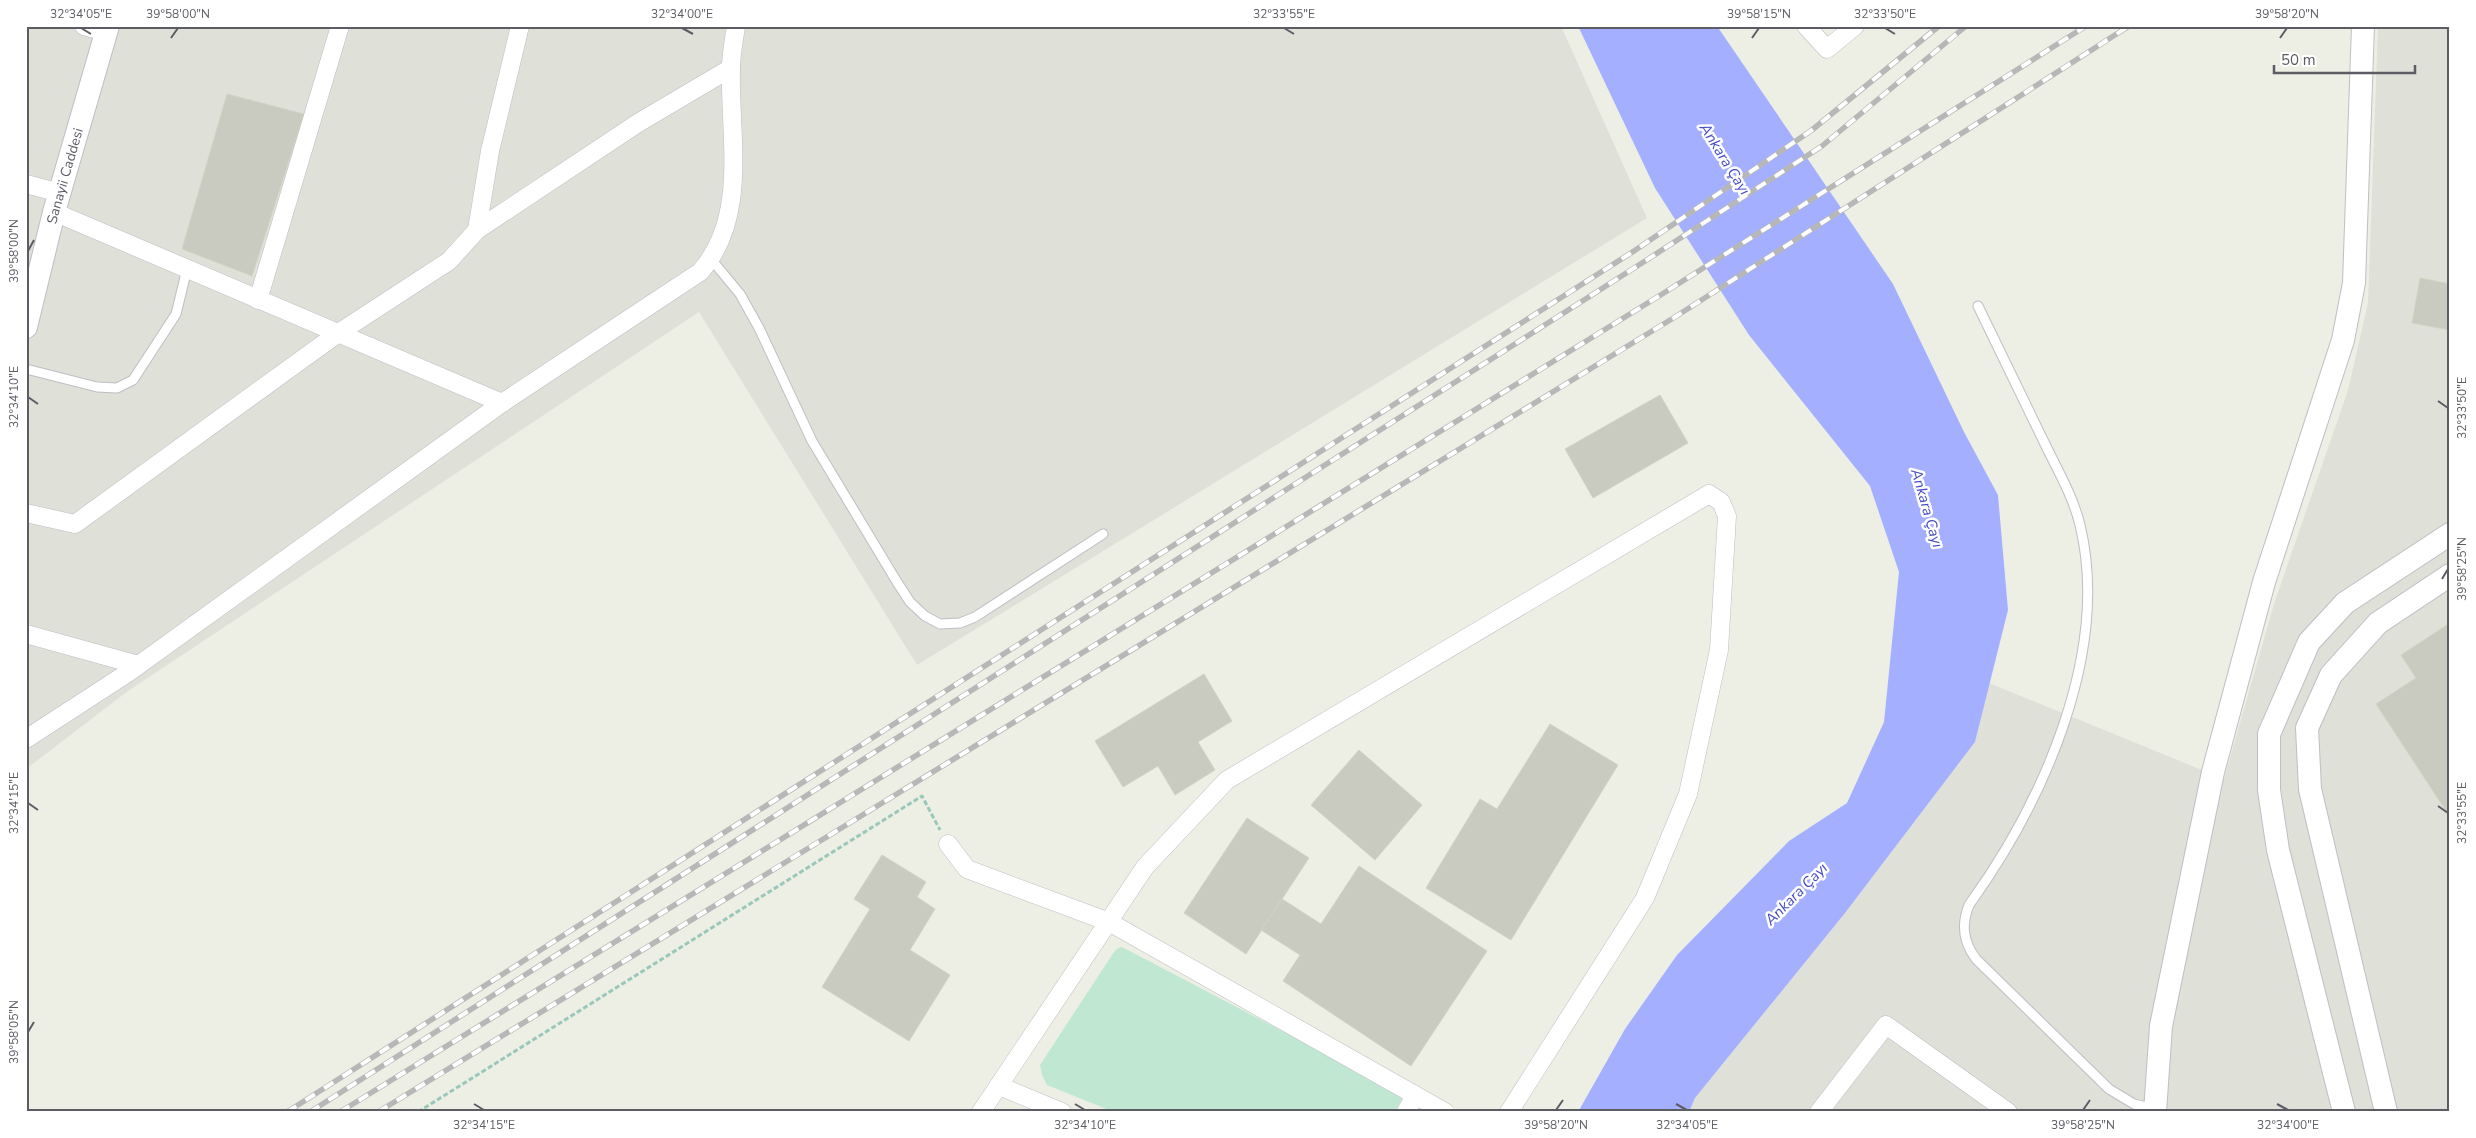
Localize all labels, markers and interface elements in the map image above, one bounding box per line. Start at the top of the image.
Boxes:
text: 32°34'05"E [50,6,112,22]
text: 39°58'00"N [146,6,210,22]
text: 32°34'00"E [651,6,713,22]
text: 32°33'55"E [1253,6,1315,22]
text: 39°58'15"N [1727,6,1791,22]
text: 32°33'50"E [1854,6,1916,22]
text: 39°58'20"N [2255,6,2319,22]
scale bar [2274,42,2415,74]
text: 50 m [2281,50,2316,70]
water label: Ankara Çayı [1695,119,1755,199]
street label: Sanayii Caddesi [42,126,88,226]
text: 39°58'00"N [6,219,22,283]
text: 32°34'10"E [6,366,22,428]
text: 32°33'50"E [2454,377,2470,439]
water label: Ankara Çayı [1906,465,1948,550]
text: 39°58'25"N [2454,537,2470,601]
text: 32°34'15"E [6,772,22,834]
text: 32°33'55"E [2454,782,2470,844]
water label: Ankara Çayı [1760,858,1832,930]
text: 39°58'05"N [6,1000,22,1064]
text: 32°34'15"E [453,1117,515,1133]
text: 32°34'10"E [1054,1117,1116,1133]
text: 39°58'20"N [1524,1117,1588,1133]
text: 32°34'05"E [1656,1117,1718,1133]
text: 39°58'25"N [2051,1117,2115,1133]
text: 32°34'00"E [2257,1117,2319,1133]

